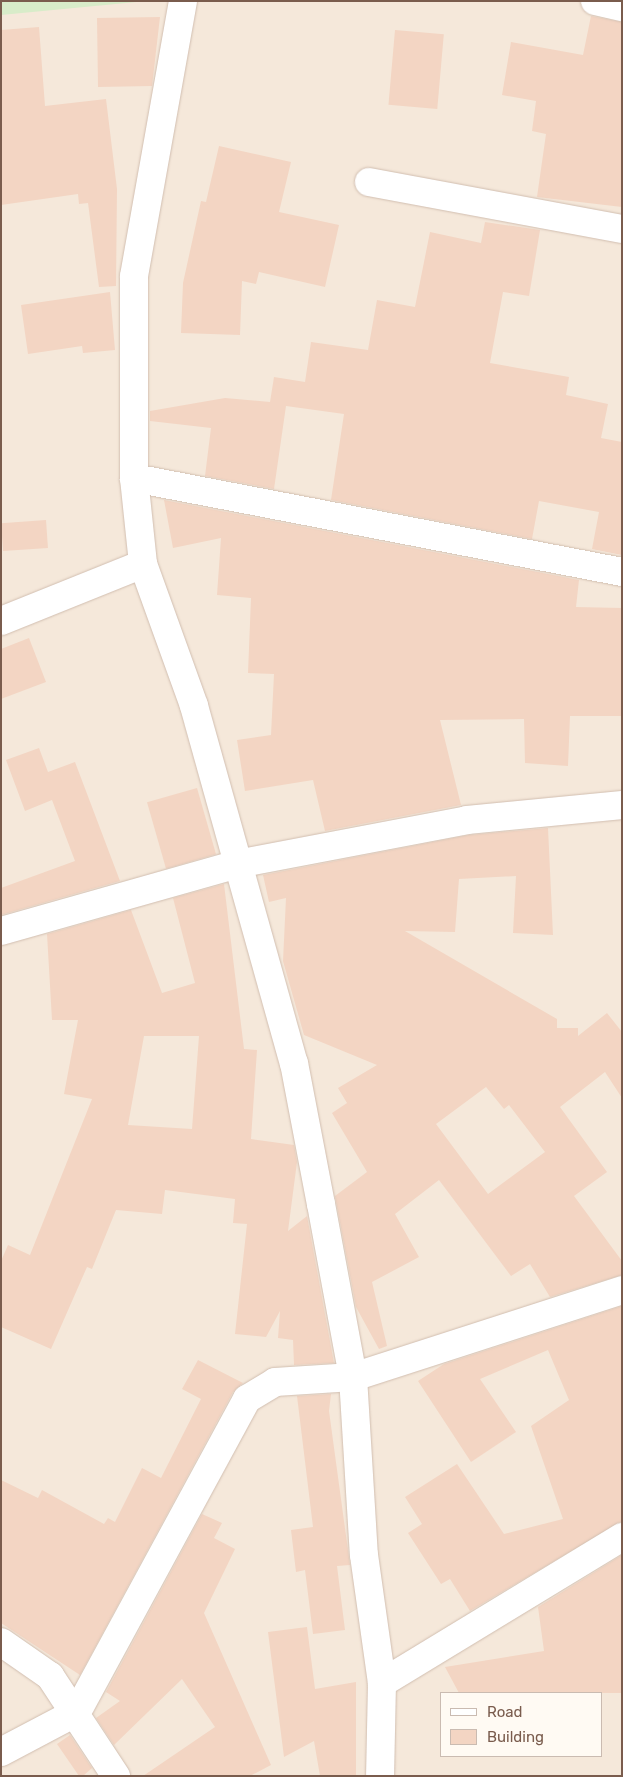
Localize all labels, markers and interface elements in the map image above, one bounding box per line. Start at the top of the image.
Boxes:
legend [440,1692,603,1757]
text: Road [487,1703,523,1721]
text: Building [487,1728,544,1746]

